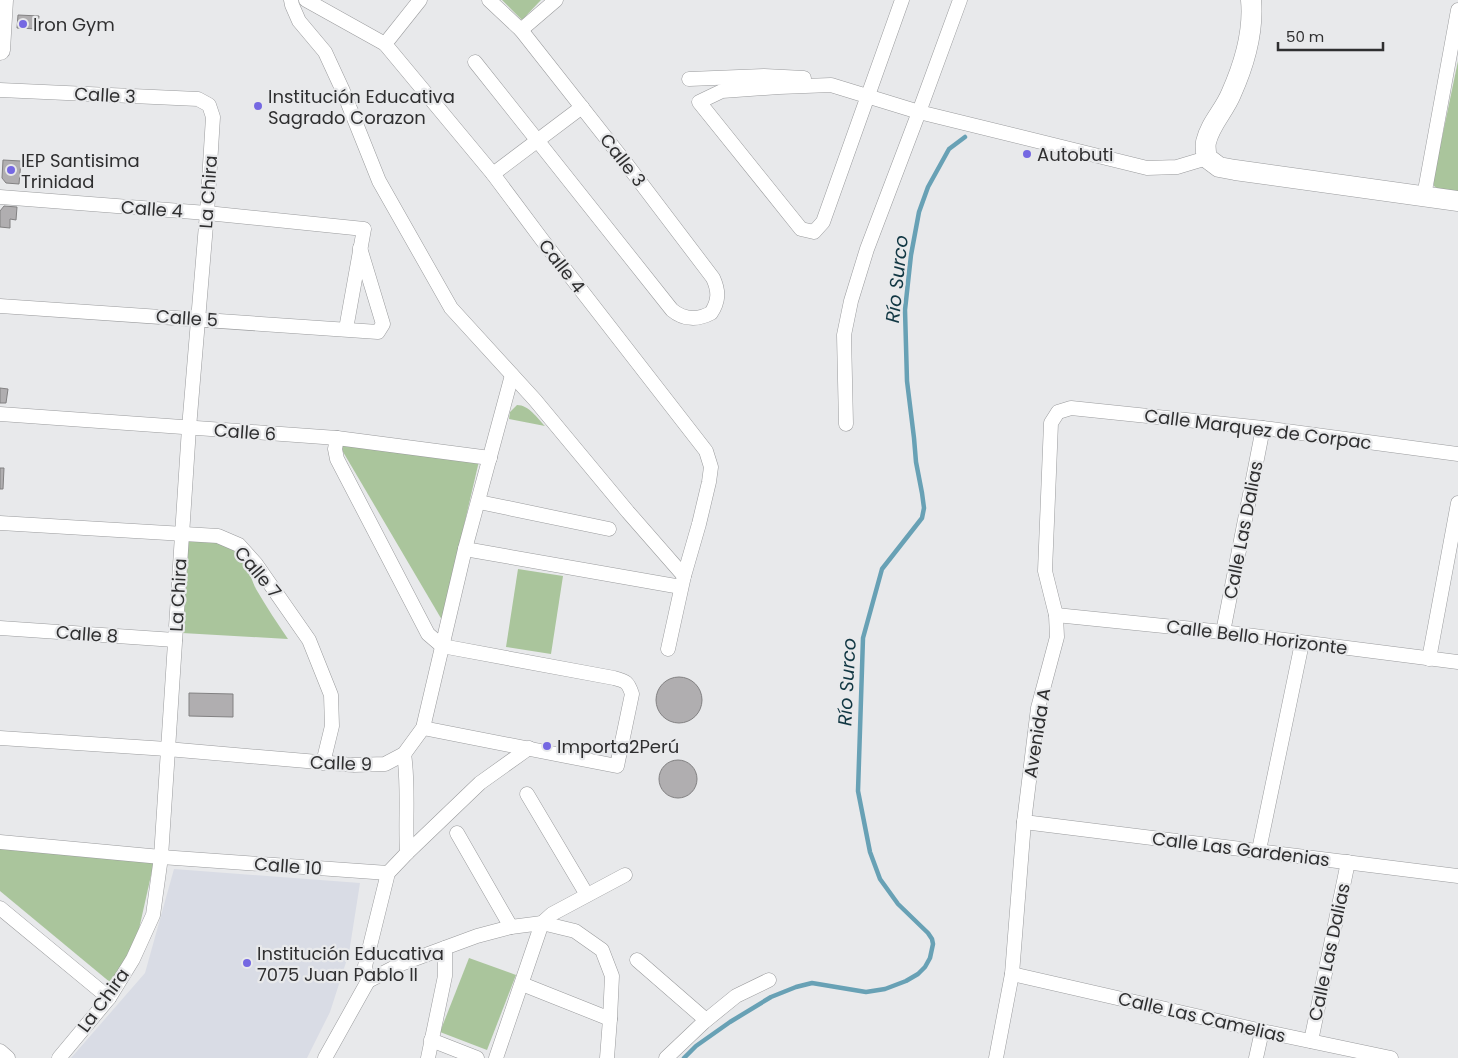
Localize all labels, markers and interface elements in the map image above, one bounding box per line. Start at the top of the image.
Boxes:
place label: Iron Gym [33,12,115,37]
marker: Iron Gym [17,18,29,30]
scale bar [1278,20,1383,52]
text: 50 m [1286,26,1324,47]
street label: Calle 3 [74,81,136,109]
place label: Institución Educativa Sagrado Corazon [268,84,455,130]
marker: Institución Educativa Sagrado Corazon [252,100,264,112]
street label: Calle 3 [594,128,652,192]
place label: Autobuti [1037,142,1113,167]
place label: IEP Santisima Trinidad [21,148,140,194]
marker: Autobuti [1021,148,1033,160]
street label: La Chira [193,154,223,230]
marker: IEP Santisima Trinidad [5,164,17,176]
street label: Calle 4 [120,194,184,224]
street label: Calle 4 [533,234,591,298]
water label: Río Surco [879,234,915,324]
street label: Calle 5 [155,303,219,333]
street label: Calle Marquez de Corpac [1143,403,1373,455]
street label: Calle 6 [213,417,277,447]
street label: Calle Las Dalias [1217,459,1269,601]
street label: Calle 7 [229,541,287,603]
street label: La Chira [164,558,192,632]
street label: Calle Bello Horizonte [1165,613,1349,661]
street label: Calle 8 [55,619,119,649]
water label: Río Surco [831,637,863,727]
street label: Avenida A [1018,686,1056,780]
place label: Importa2Perú [557,734,679,759]
marker: Importa2Perú [541,740,553,752]
street label: Calle 9 [309,749,373,777]
street label: Calle Las Gardenias [1151,826,1331,872]
street label: Calle 10 [253,851,323,881]
street label: Calle Las Dalias [1302,881,1356,1023]
place label: Institución Educativa 7075 Juan Pablo II [257,941,444,987]
marker: Institución Educativa 7075 Juan Pablo II [241,957,253,969]
street label: La Chira [71,963,135,1037]
street label: Calle Las Camelias [1116,986,1288,1048]

